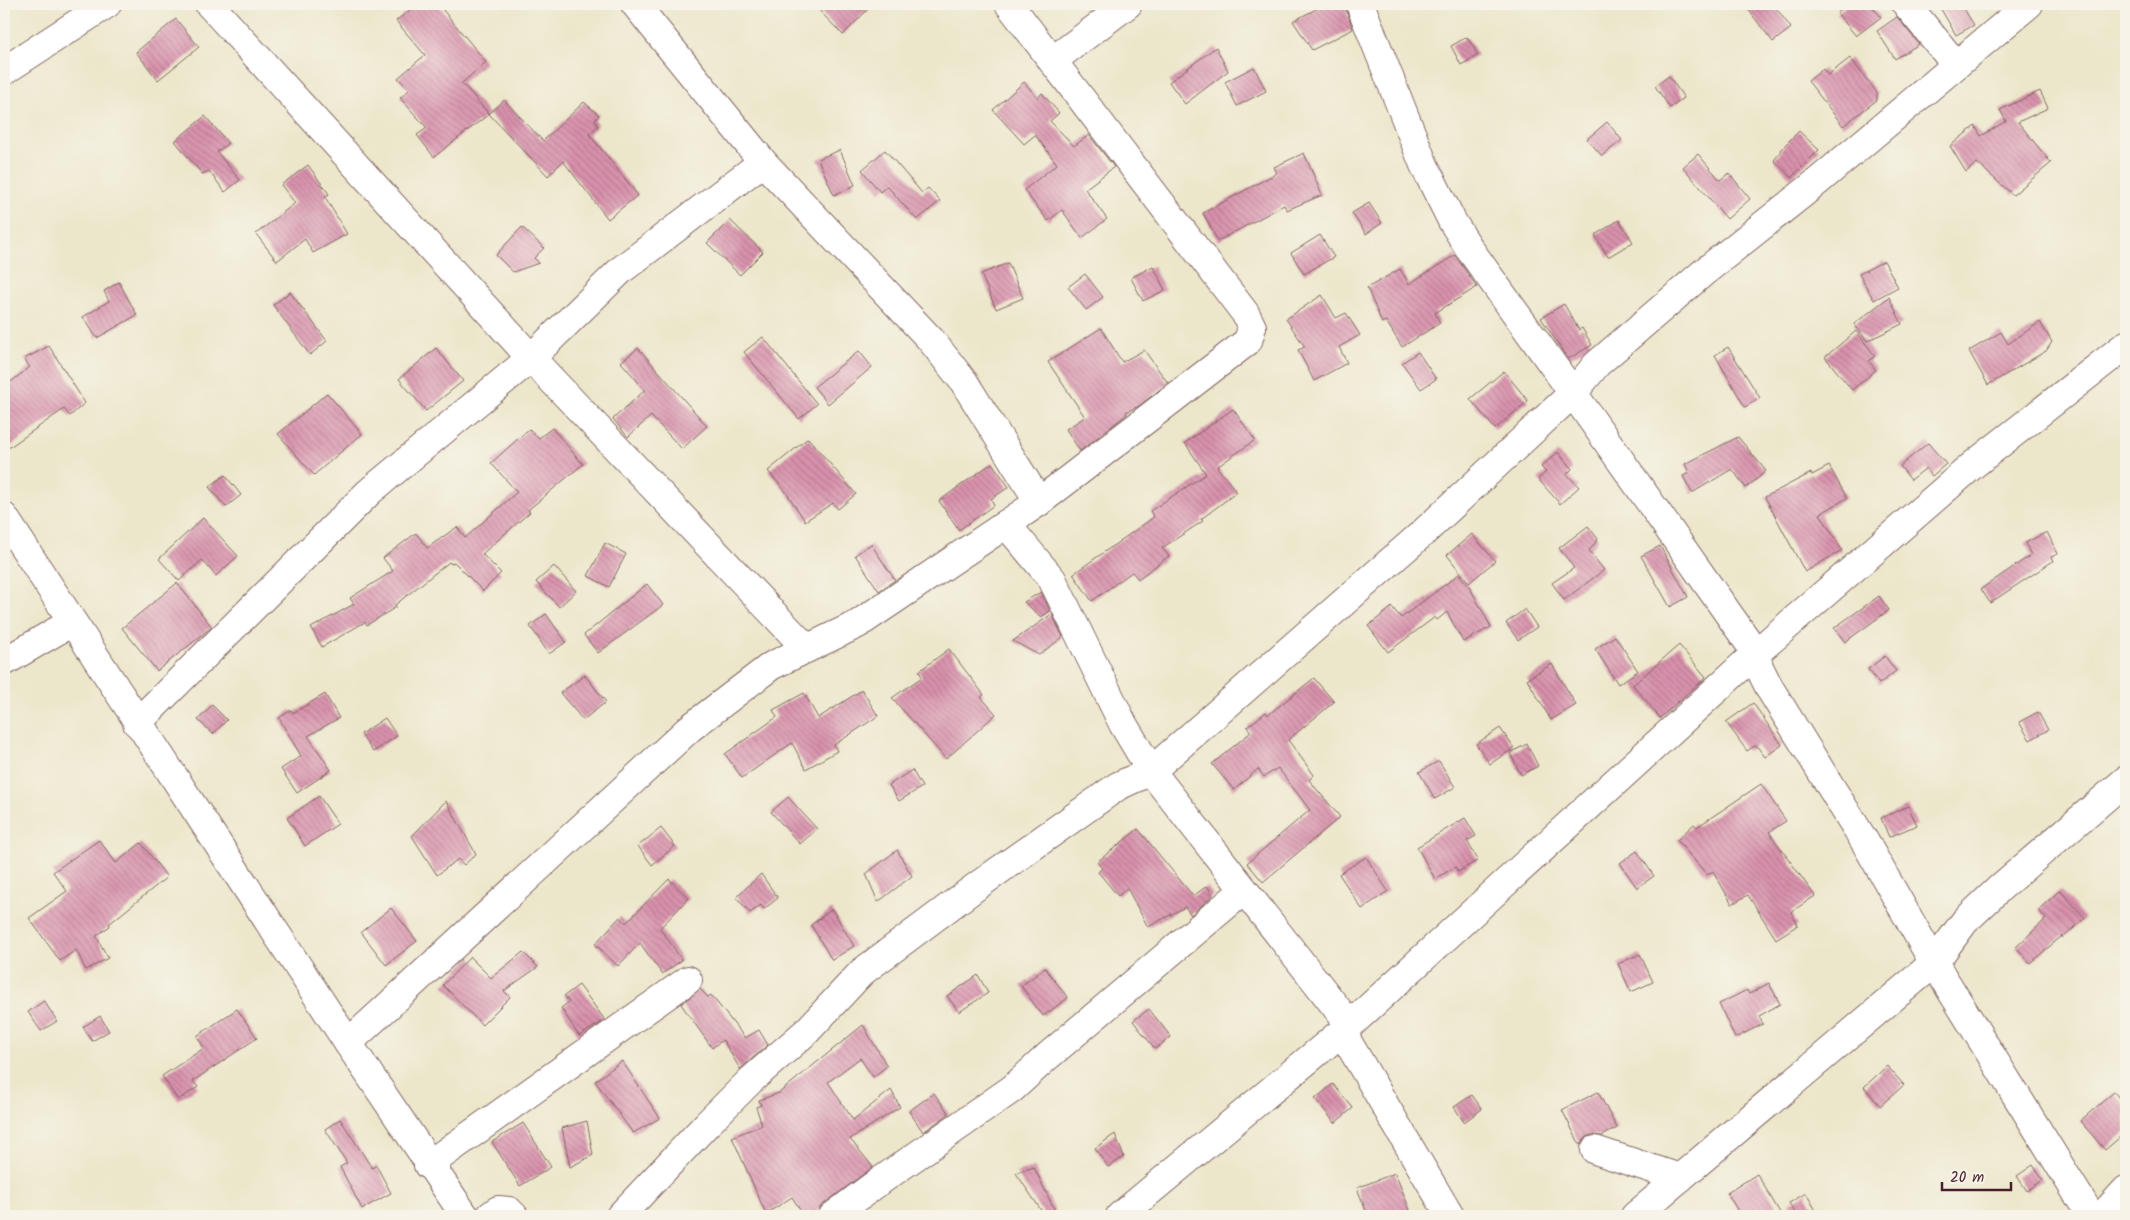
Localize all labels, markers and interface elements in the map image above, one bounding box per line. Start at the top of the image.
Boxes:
scale bar [1942,1160,2011,1192]
text: 20 m [1950,1166,1984,1190]

